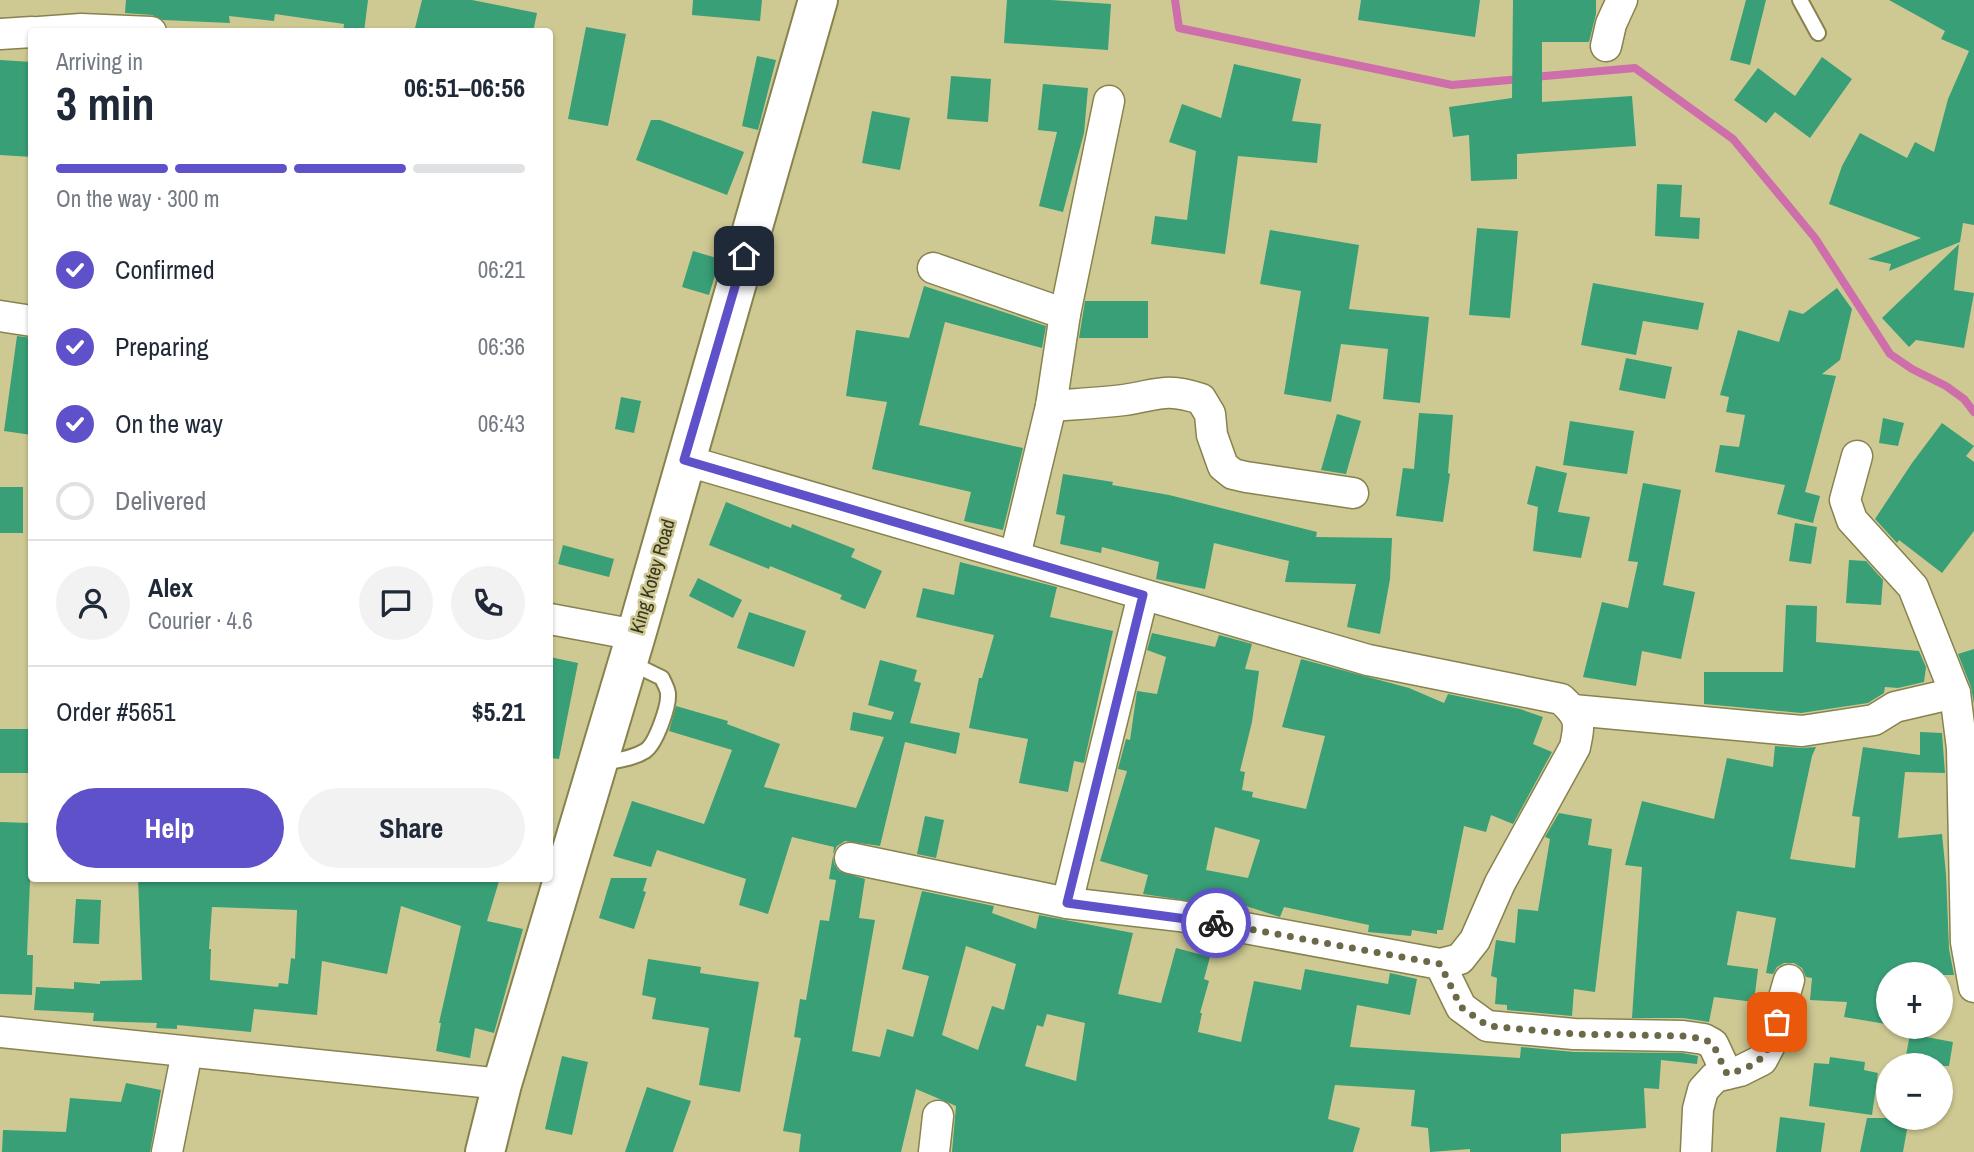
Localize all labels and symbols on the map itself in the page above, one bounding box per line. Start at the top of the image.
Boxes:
pin [714,226,774,286]
street label: King Kotey Road [623,516,681,636]
courier [1181,888,1251,958]
pin [1747,992,1807,1052]

